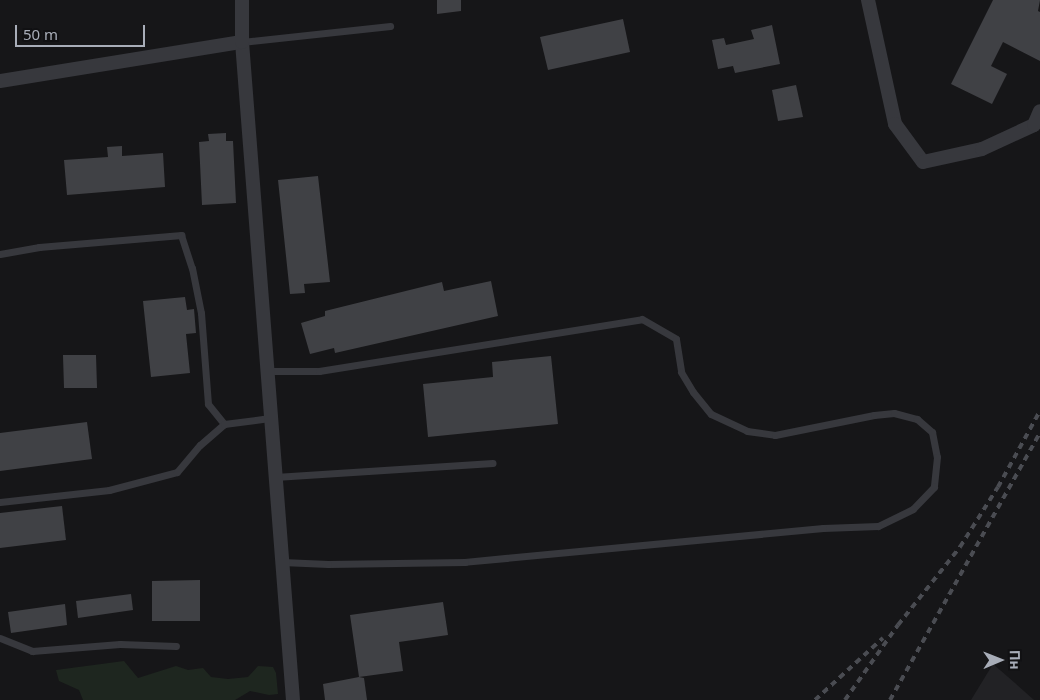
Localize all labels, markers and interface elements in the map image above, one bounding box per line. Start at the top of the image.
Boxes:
scale bar [18,15,148,47]
text: 50 m [23,24,58,44]
north arrow [975,635,1025,685]
text: Пн [1006,650,1025,670]

